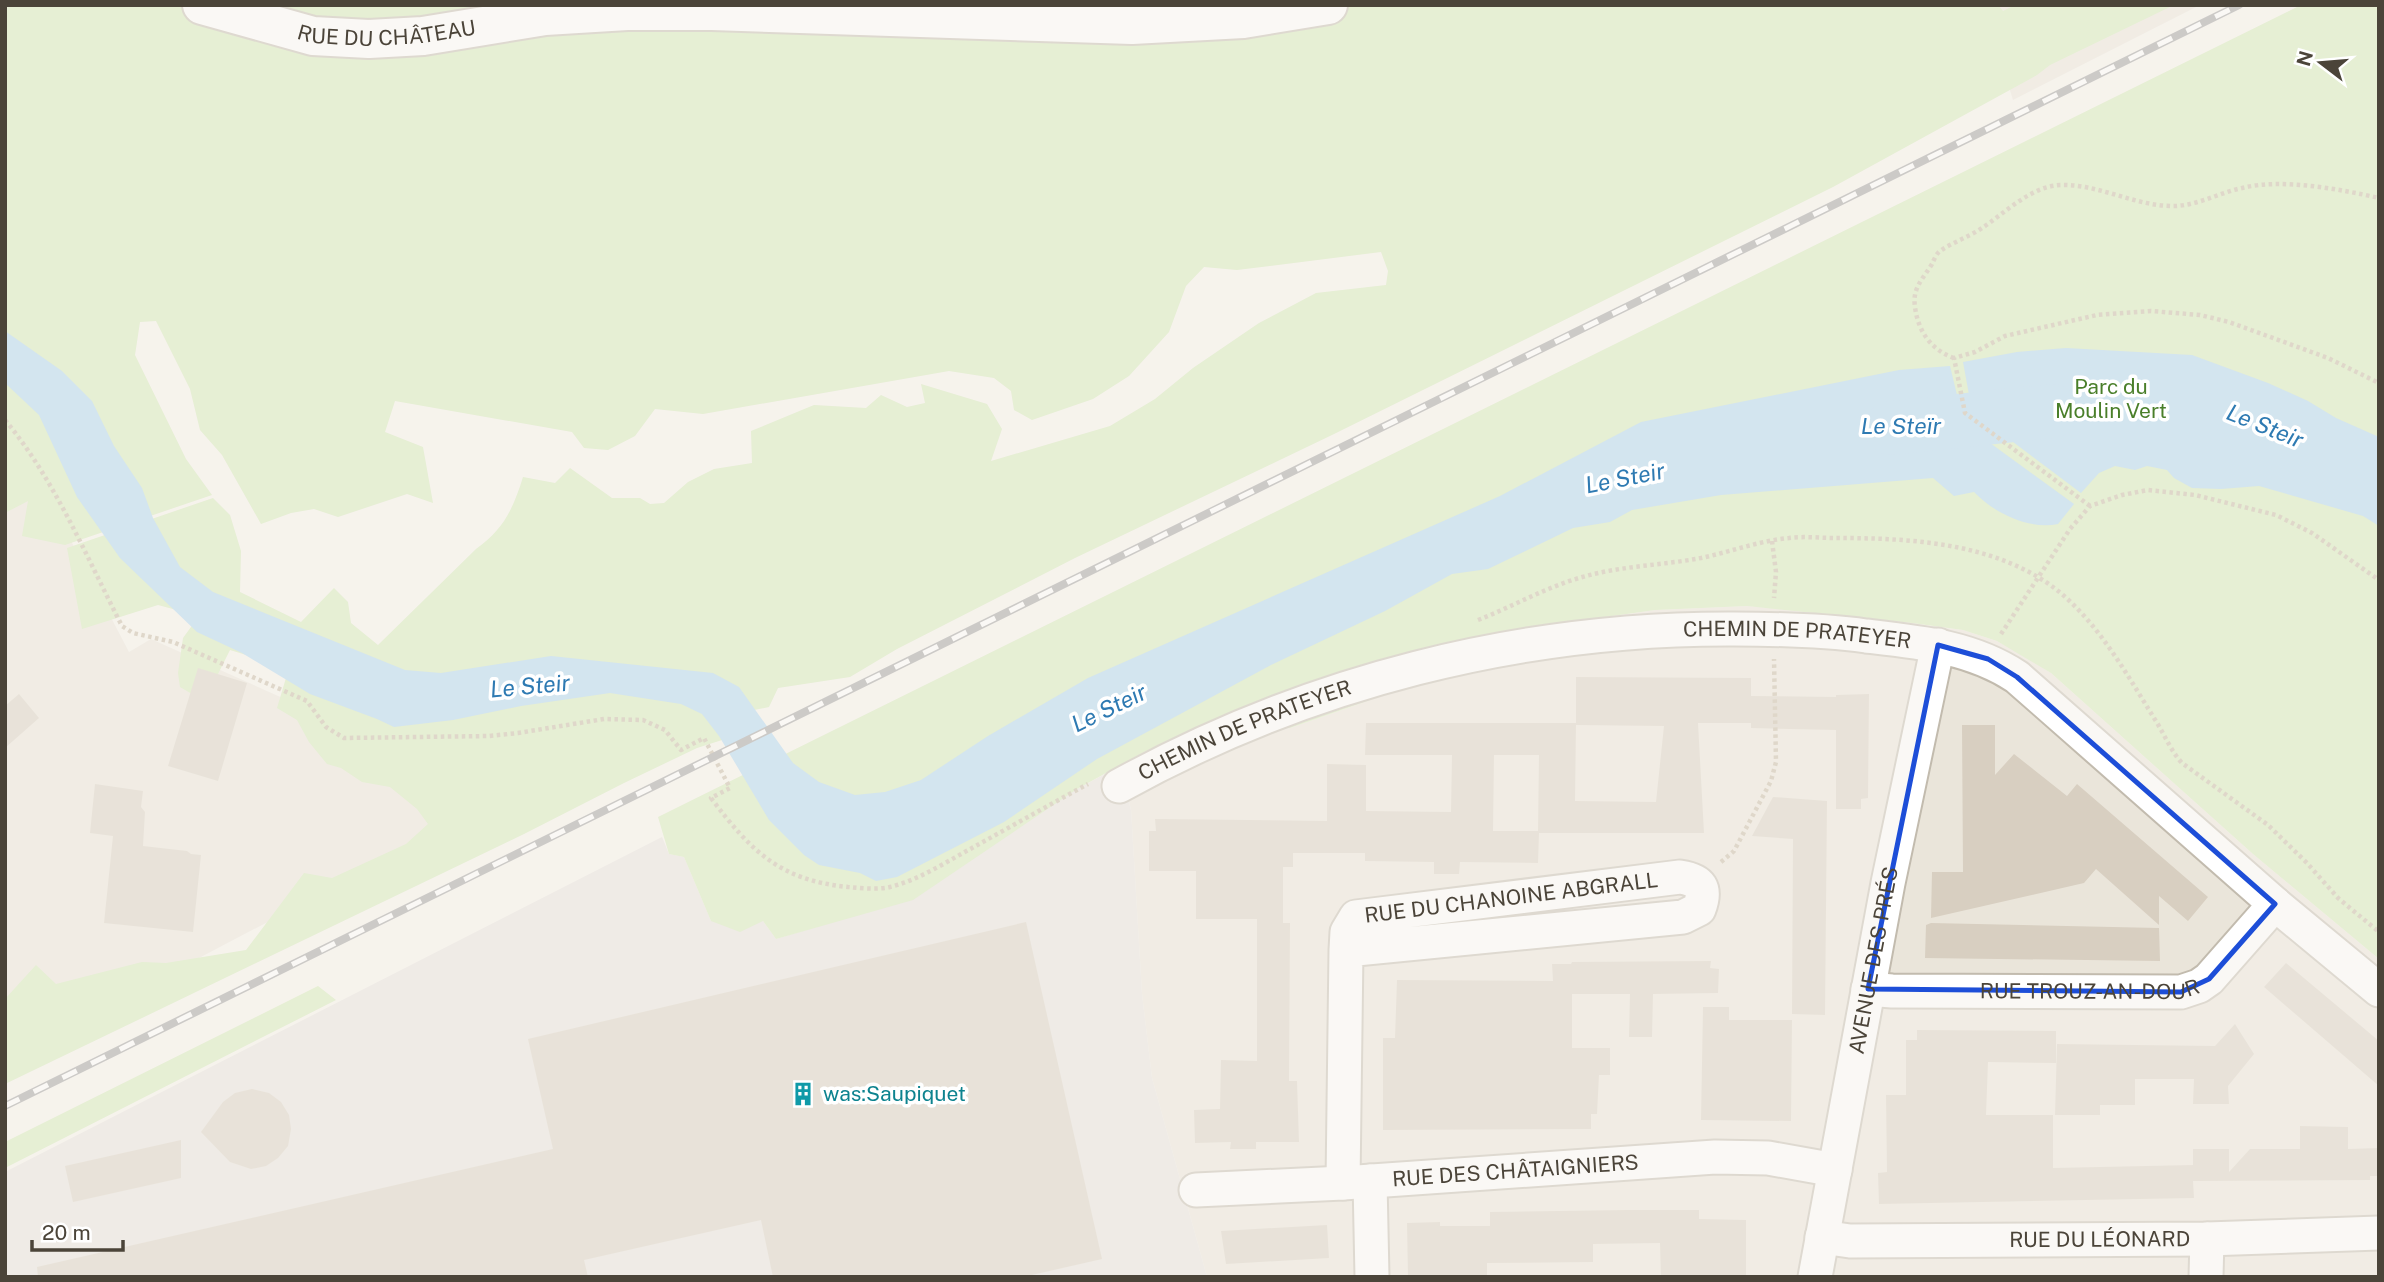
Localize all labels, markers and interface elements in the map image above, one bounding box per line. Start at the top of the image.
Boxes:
street label: RUE DU CHÂTEAU [295,15,477,51]
north arrow [2286,28,2356,98]
text: N [2292,48,2317,68]
park label: Parc du Moulin Vert [2055,374,2167,423]
water label: Le Steir [2223,398,2308,453]
water label: Le Steïr [1861,412,1941,439]
water label: Le Steir [1583,457,1667,498]
street label: CHEMIN DE PRATEYER [1683,616,1913,653]
water label: Le Steir [489,669,571,702]
street label: CHEMIN DE PRATEYER [1134,674,1354,785]
water label: Le Steir [1067,678,1151,737]
street label: AVENUE DES PRÉS [1844,864,1903,1056]
street label: RUE DU CHANOINE ABGRALL [1363,867,1659,928]
street label: RUE TROUZ-AN-DOUR [1980,974,2203,1004]
building icon: was:Saupiquet [789,1080,817,1108]
place label: was:Saupiquet [823,1081,966,1106]
street label: RUE DES CHÂTAIGNIERS [1391,1149,1639,1192]
scale bar [32,1208,122,1252]
text: 20 m [42,1220,91,1245]
street label: RUE DU LÉONARD [2009,1226,2190,1252]

